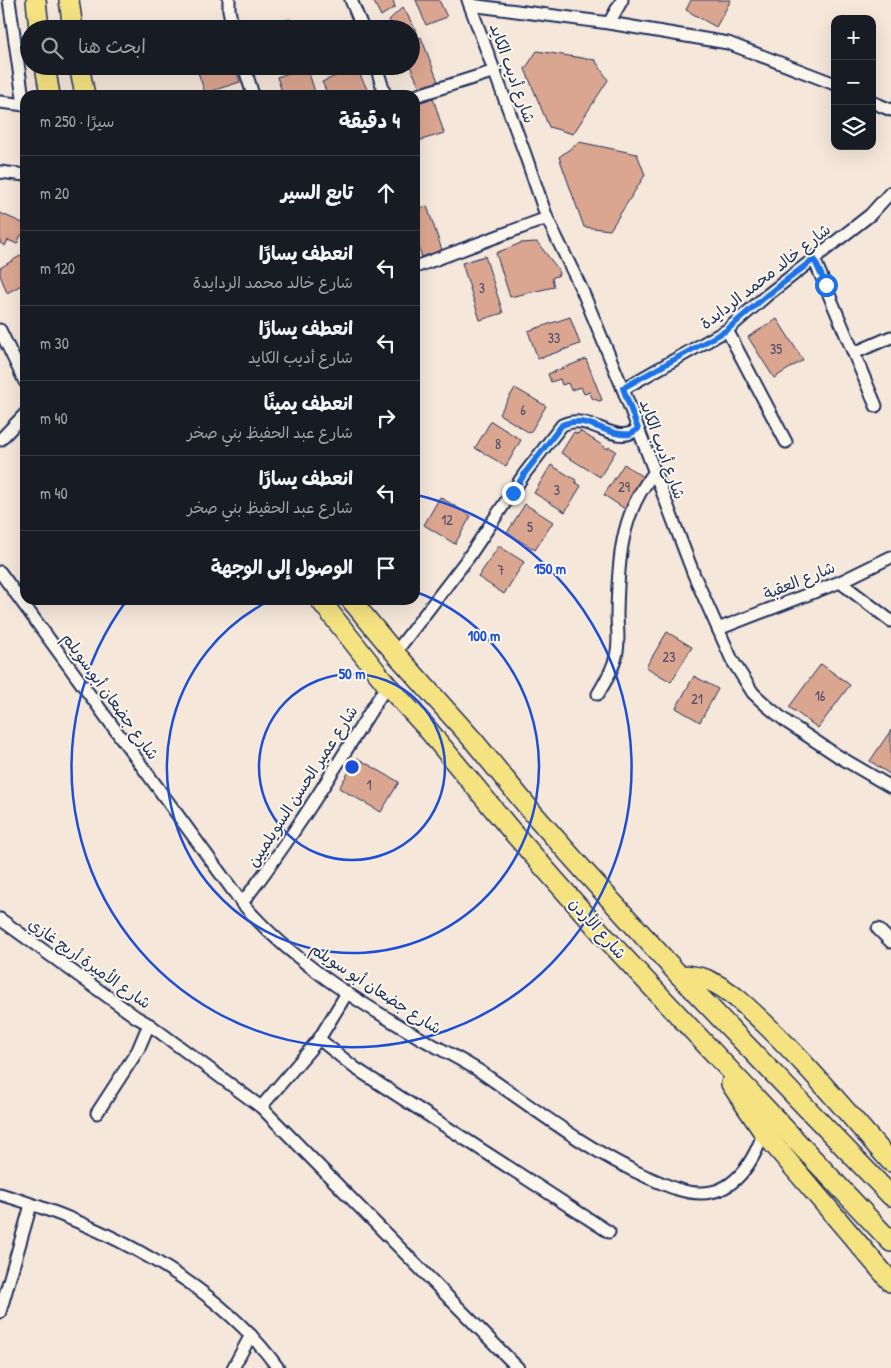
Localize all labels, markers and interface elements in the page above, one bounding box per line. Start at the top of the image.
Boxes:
map controls [831,15,876,150]
button: + [831,15,876,60]
search box [20,20,420,75]
street label: شارع أديب الكايد [484,20,541,126]
text: ابحث هنا [78,33,146,59]
icon: search [38,34,66,62]
button: − [831,60,876,105]
button: layers [831,105,876,150]
text: 4 دقيقة [339,106,400,135]
text: سيرًا · 250 m [40,110,114,132]
text: تابع السير [281,179,353,205]
icon: ahead [372,179,400,207]
text: 20 m [40,182,69,204]
street label: شارع خالد محمد الردايدة [695,218,836,335]
text: انعطف يسارًا [259,240,353,266]
icon: left [372,254,400,282]
text: 120 m [40,257,75,279]
text: شارع خالد محمد الردايدة [193,271,353,293]
route start [815,274,838,297]
house number: 3 [479,278,485,297]
text: انعطف يسارًا [259,315,353,341]
house number: 33 [548,328,560,347]
icon: left [372,329,400,357]
text: 30 m [40,332,69,354]
house number: 35 [770,339,782,358]
text: شارع أديب الكايد [248,346,353,368]
text: انعطف يمينًا [264,390,353,416]
street label: شارع أديب الكايد [634,396,691,502]
house number: 6 [520,400,526,419]
icon: right [372,404,400,432]
text: 40 m [40,407,68,429]
text: شارع عبد الحفيظ بني صخر [187,421,353,443]
house number: 8 [495,434,501,453]
text: انعطف يسارًا [259,465,353,491]
house number: 29 [618,477,630,496]
icon: left [372,479,400,507]
house number: 3 [554,480,560,499]
text: 40 m [40,482,68,504]
route end [502,482,525,505]
text: شارع عبد الحفيظ بني صخر [187,496,353,518]
house number: 12 [441,510,453,529]
house number: 5 [527,517,533,536]
text: الوصول إلى الوجهة [211,554,353,580]
icon: arrive [372,554,400,582]
street label: شارع العقبة [760,556,838,605]
text: 150 m [534,558,566,579]
house number: 7 [498,560,505,579]
text: 100 m [468,625,500,646]
street label: شارع جضعان أبو سويلم [56,628,165,765]
house number: 23 [663,647,675,666]
text: 50 m [339,663,365,684]
house number: 16 [815,686,826,705]
house number: 21 [691,689,703,708]
street label: شارع عمير الحسن السويلميين [241,701,363,872]
centre of rings [343,758,361,776]
house number: 1 [366,775,372,794]
street label: شارع الأردن [564,892,632,964]
street label: شارع الأميرة أريج غازي [24,912,156,1014]
street label: شارع جضعان أبو سويلم [305,937,446,1040]

